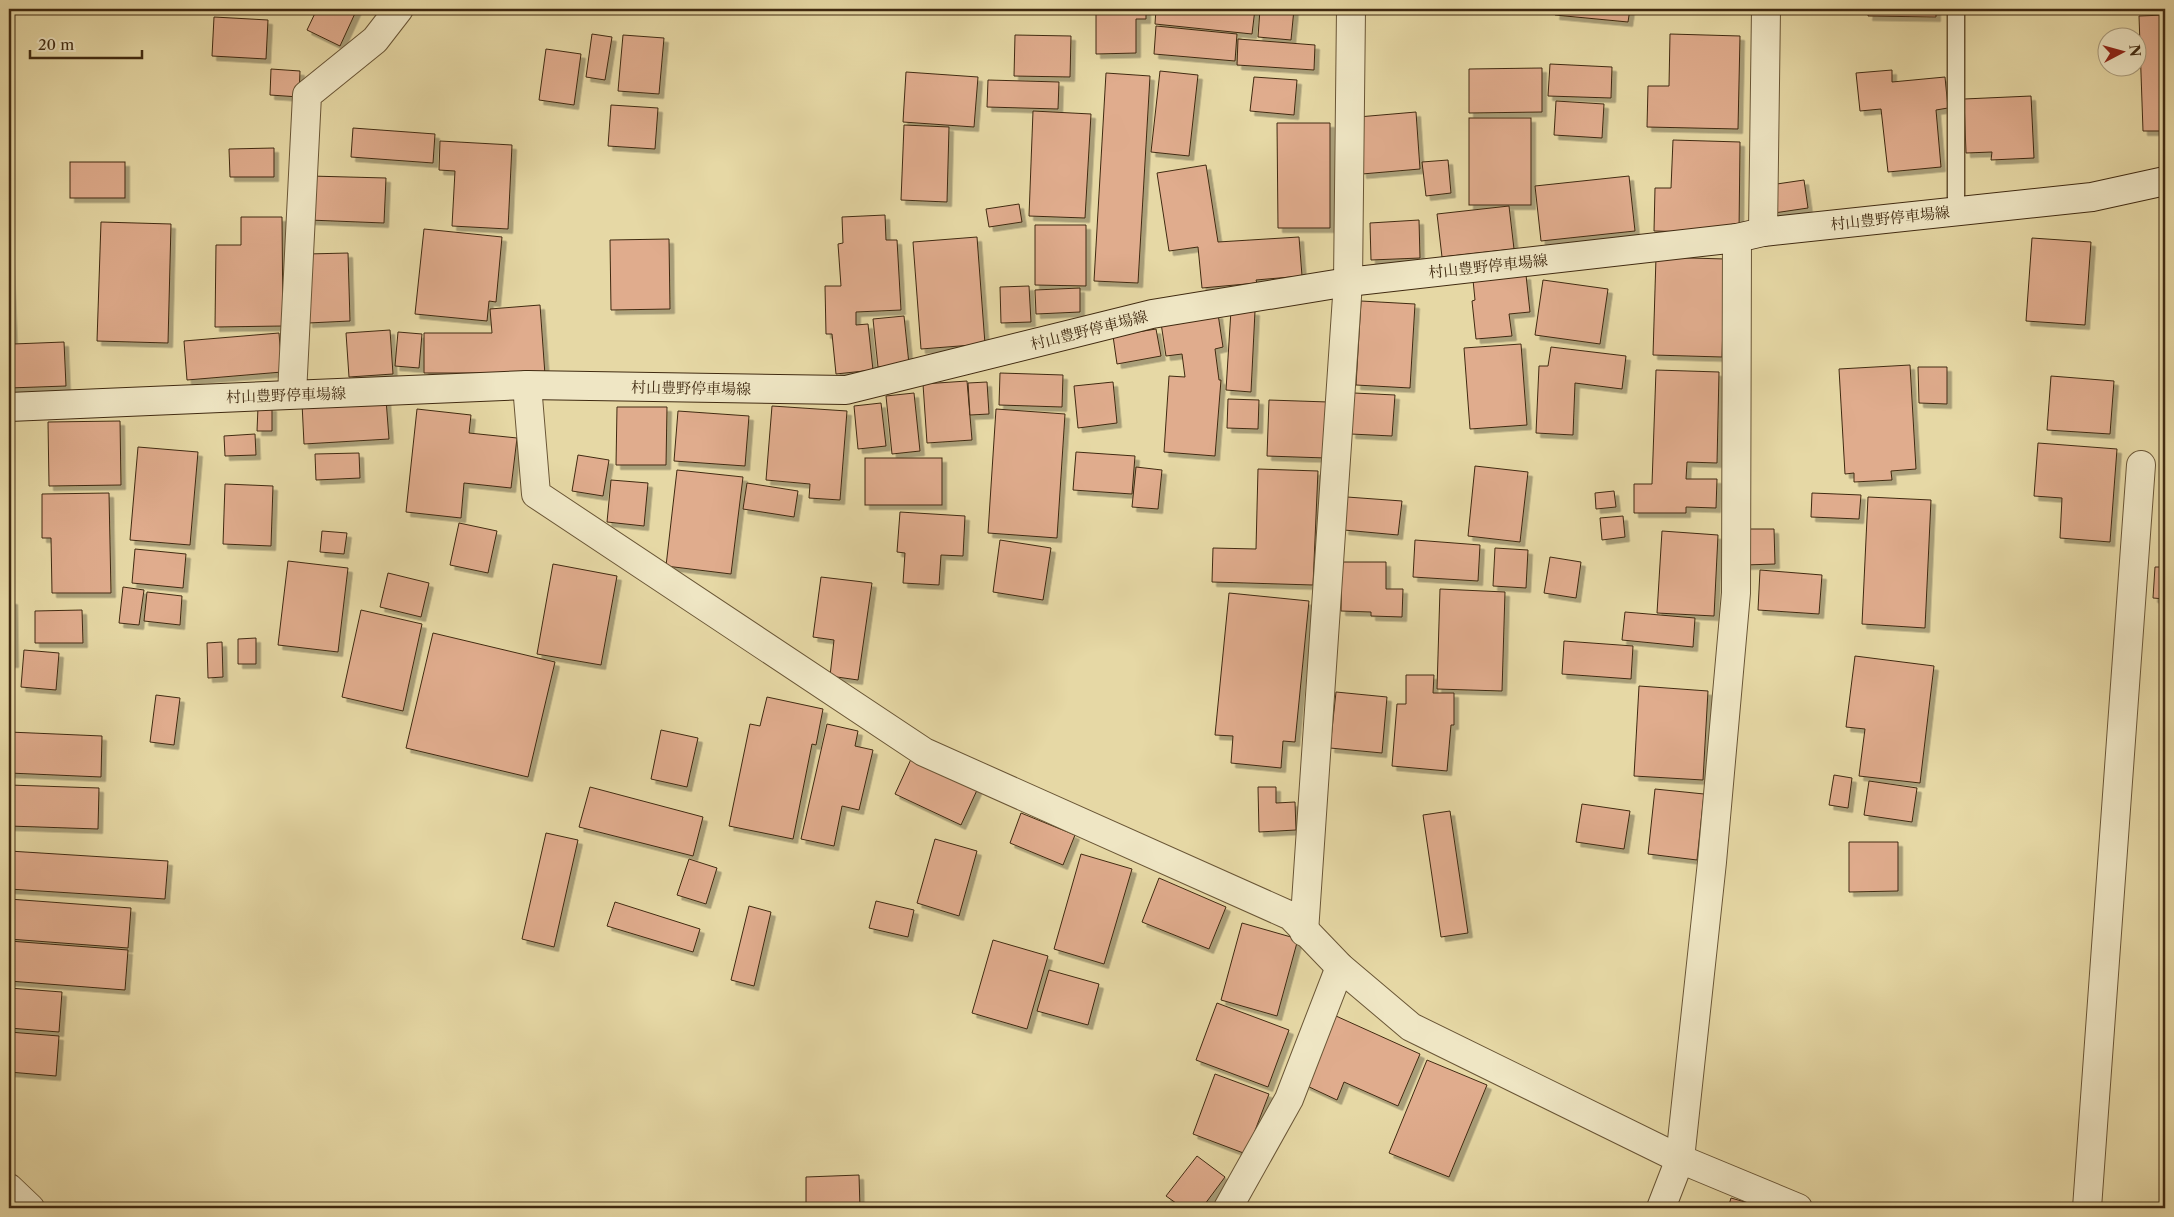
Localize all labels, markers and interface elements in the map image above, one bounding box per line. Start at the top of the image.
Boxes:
scale bar [30,28,142,60]
north arrow [2096,28,2146,78]
text: 20 m [38,35,74,54]
text: N [2125,44,2145,58]
street label: 村山豊野停車場線 [1829,202,1951,234]
street label: 村山豊野停車場線 [1427,250,1549,282]
street label: 村山豊野停車場線 [1028,306,1150,354]
street label: 村山豊野停車場線 [631,377,751,399]
street label: 村山豊野停車場線 [226,383,346,407]

